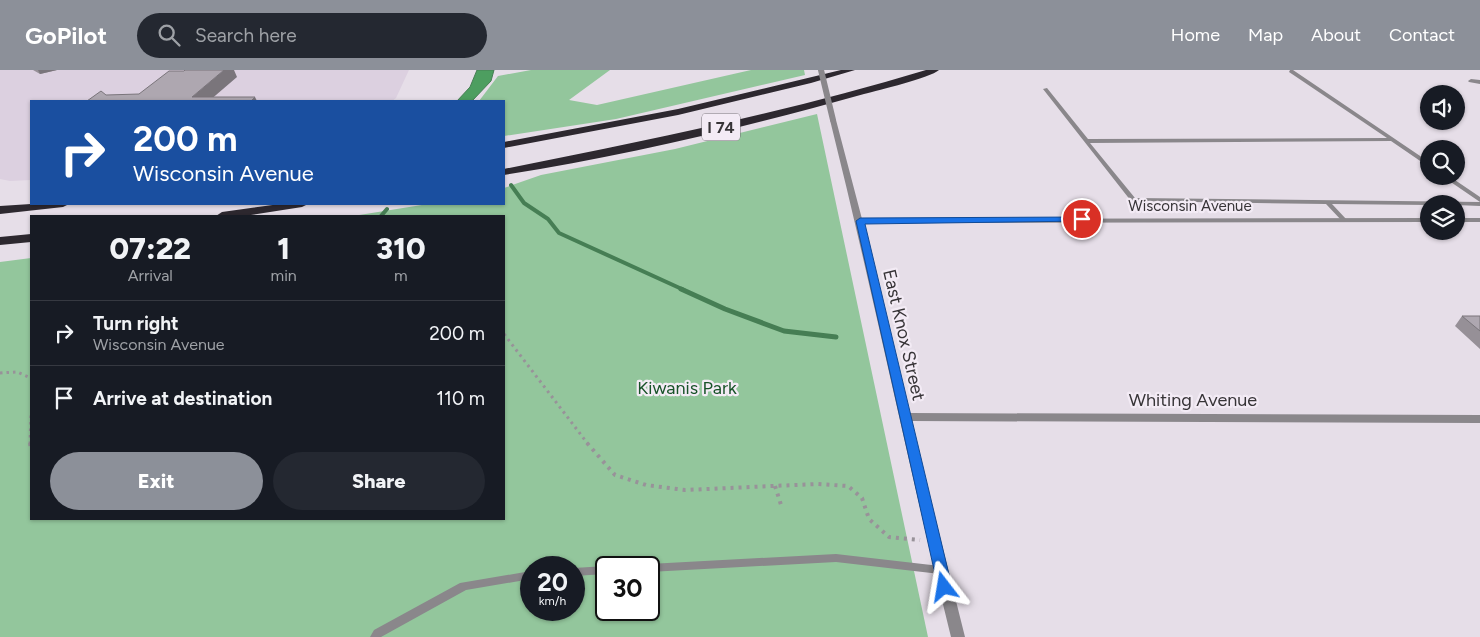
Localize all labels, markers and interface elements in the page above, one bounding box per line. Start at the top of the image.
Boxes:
search box [137,13,487,58]
text: GoPilot [25,21,107,50]
icon: search [155,21,183,49]
text: Search here [195,24,297,47]
text: Home [1171,24,1220,46]
text: Map [1248,24,1283,46]
text: About [1311,24,1361,46]
text: Contact [1389,24,1455,46]
map controls [1420,85,1465,240]
button: sound [1420,85,1465,130]
road number: I 74 [702,114,740,140]
text: 200 m [133,118,237,160]
icon: right [50,120,115,185]
button: search [1420,140,1465,185]
text: Wisconsin Avenue [133,160,314,187]
button: layers [1420,195,1465,240]
street label: Wisconsin Avenue [1128,197,1252,215]
pin [1061,198,1103,240]
icon: arrive [1068,205,1096,233]
text: 07:22 [110,230,191,267]
text: 1 [277,230,290,267]
text: 310 [376,230,425,267]
text: Arrival [128,266,173,285]
text: min [271,266,297,285]
text: m [394,266,408,285]
street label: East Knox Street [878,267,930,403]
text: Turn right [93,312,179,335]
icon: right [50,319,78,347]
text: 200 m [429,322,485,345]
text: Wisconsin Avenue [93,335,225,354]
park label: Kiwanis Park [637,377,737,399]
icon: arrive [50,384,78,412]
text: Arrive at destination [93,387,272,410]
text: 110 m [436,387,485,410]
street label: Whiting Avenue [1129,389,1257,411]
button: Exit [50,452,263,510]
button: Share [273,452,485,510]
speed limit sign: 30 [595,556,660,621]
position arrow [917,560,969,612]
text: 20 [537,567,568,597]
text: km/h [539,594,566,608]

